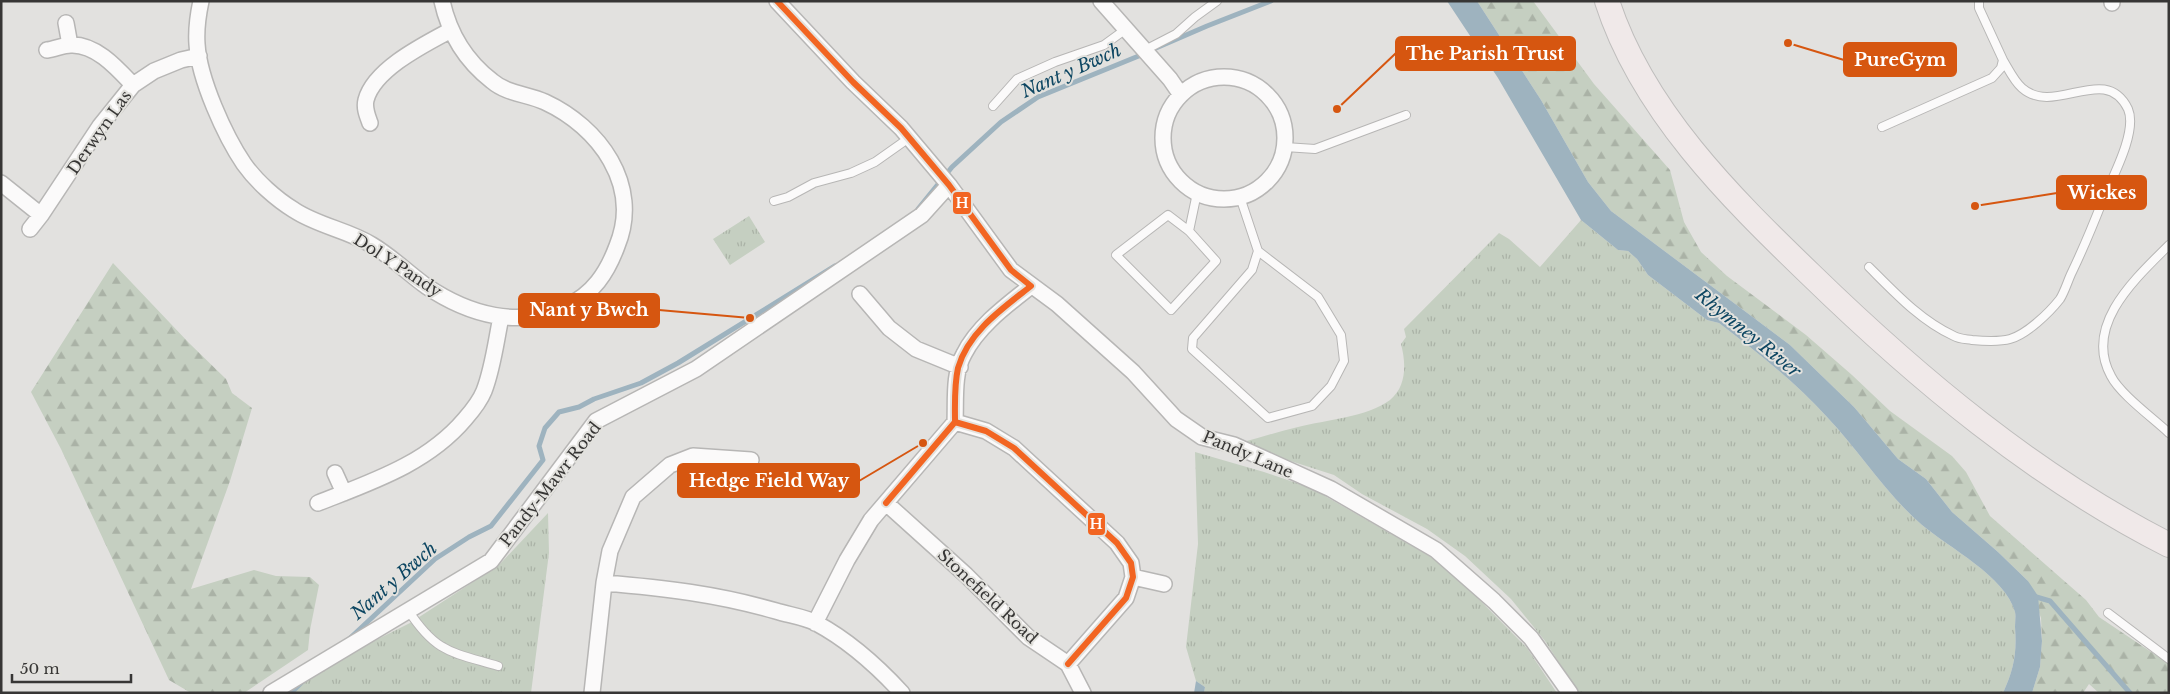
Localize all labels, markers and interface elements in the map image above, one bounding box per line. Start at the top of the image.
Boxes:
callout: The Parish Trust [1396,37,1575,70]
water label: Nant y Bwch [1017,39,1124,103]
text: The Parish Trust [1406,43,1564,65]
callout: PureGym [1844,43,1956,76]
text: PureGym [1854,49,1946,71]
street label: Derwyn Las [63,86,135,178]
callout: Wickes [2057,176,2146,209]
text: Wickes [2067,182,2136,204]
line badge: H [952,191,972,215]
text: H [955,194,969,212]
street label: Dol Y Pandy [350,229,446,301]
water label: Rhymney River [1690,283,1806,383]
callout: Nant y Bwch [519,294,659,327]
text: Nant y Bwch [529,299,649,321]
street label: Pandy-Mawr Road [495,418,605,550]
street label: Pandy Lane [1200,426,1296,482]
callout: Hedge Field Way [678,464,859,497]
text: Hedge Field Way [689,470,849,492]
line badge: H [1087,512,1106,536]
text: H [1089,515,1103,533]
water label: Nant y Bwch [346,538,442,625]
street label: Stonefield Road [934,544,1042,648]
scale bar [12,652,131,684]
text: 50 m [20,659,60,678]

